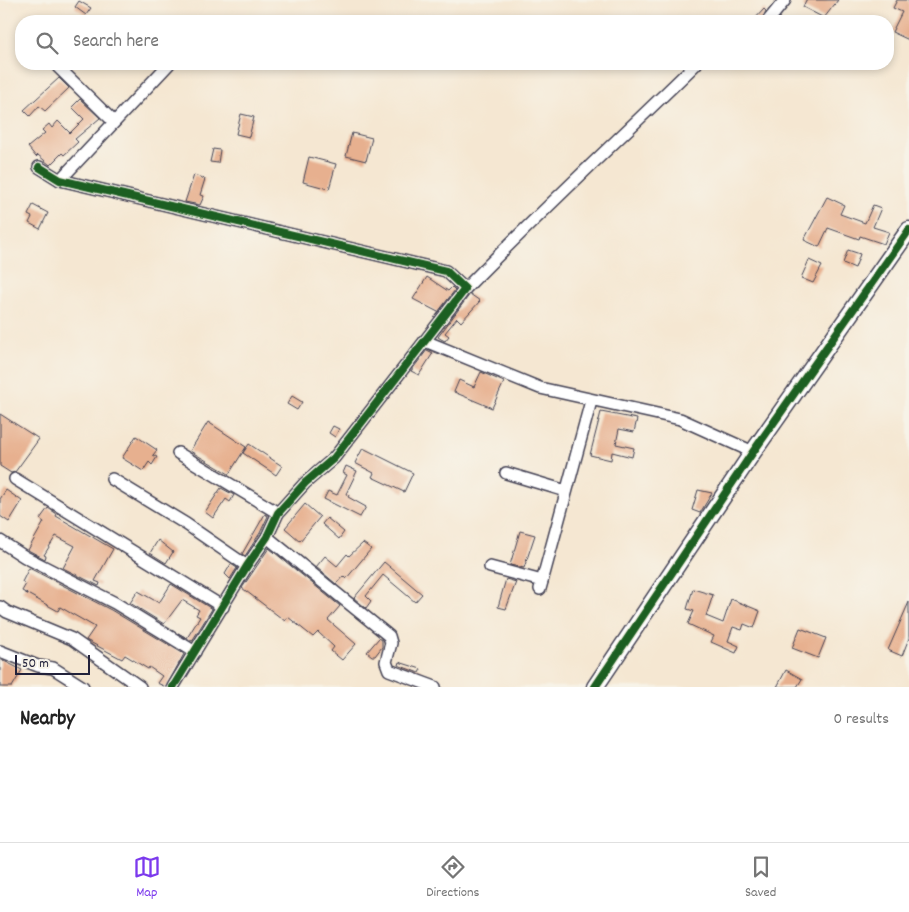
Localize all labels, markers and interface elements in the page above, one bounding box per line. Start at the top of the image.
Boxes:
search box [15,15,894,70]
icon: search [33,29,61,57]
text: Search here [73,29,159,56]
scale bar [15,652,90,675]
text: 50 m [22,654,49,674]
text: Nearby [20,705,75,735]
text: 0 results [834,708,889,731]
tab: Map [133,853,161,903]
tab: Directions [426,853,479,903]
tab: Saved [745,853,776,903]

